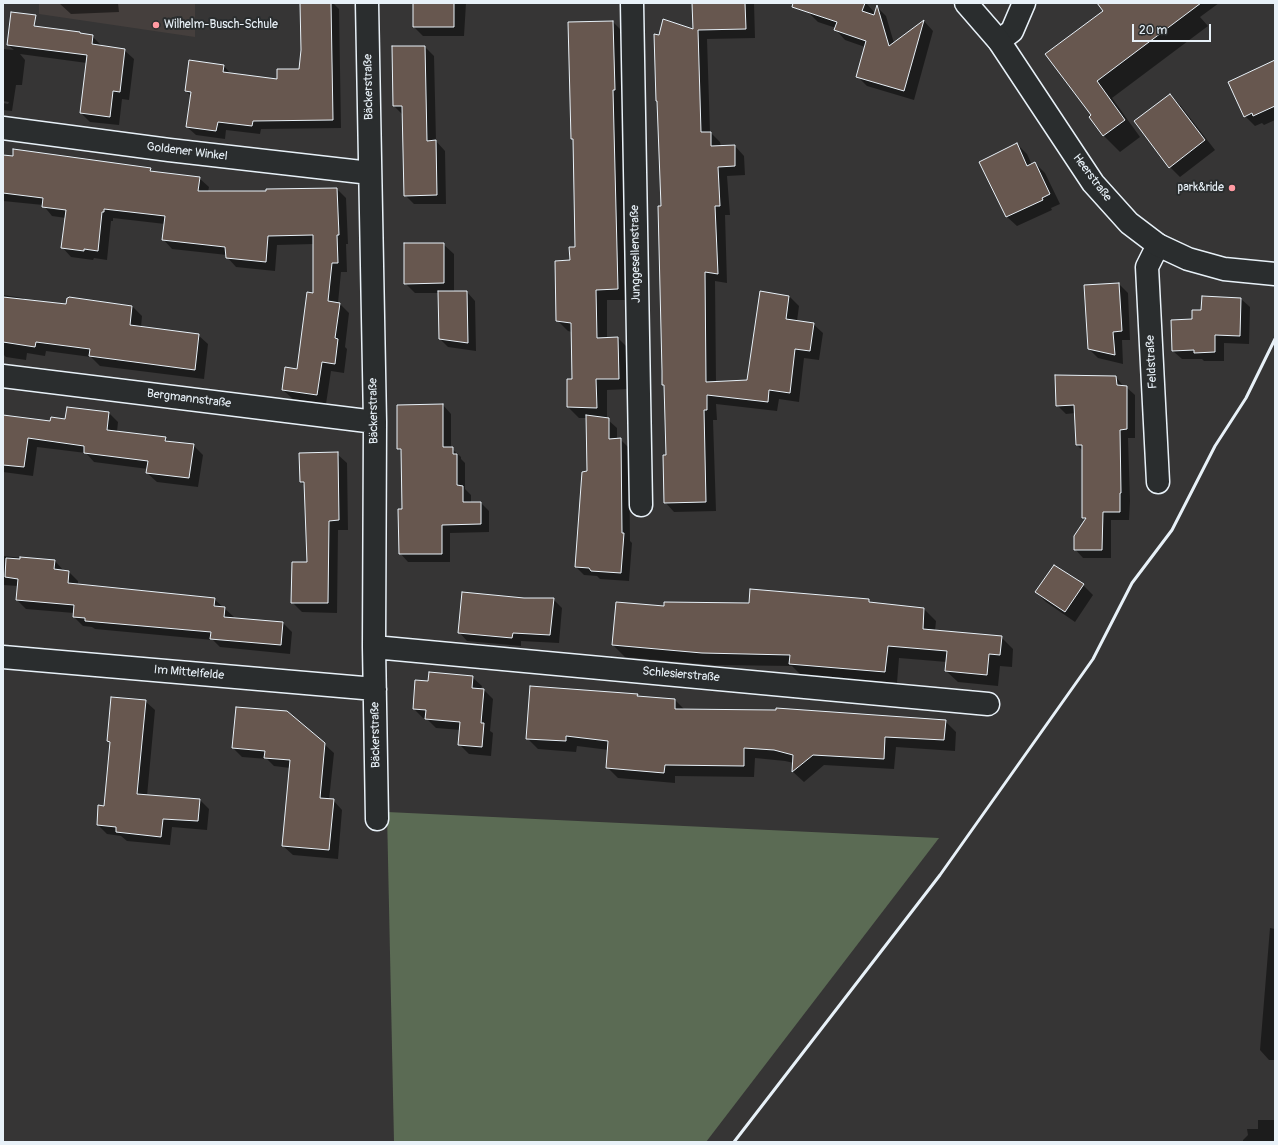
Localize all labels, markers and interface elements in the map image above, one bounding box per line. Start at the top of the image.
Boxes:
scale bar [1134,16,1213,42]
place label: Wilhelm-Busch-Schule [164,18,278,32]
marker: Wilhelm-Busch-Schule [151,20,161,30]
text: 20 m [1139,23,1167,38]
street label: Bäckerstraße [361,54,377,120]
street label: Goldener Winkel [146,140,228,164]
street label: Heerstraße [1069,151,1115,205]
place label: park&ride [1178,181,1224,195]
marker: park&ride [1227,183,1237,193]
street label: Junggesellenstraße [628,205,644,303]
street label: Feldstraße [1143,335,1161,389]
street label: Bäckerstraße [366,378,382,444]
street label: Bergmannstraße [146,387,232,411]
street label: Im Mittelfelde [153,663,225,683]
street label: Schlesierstraße [642,664,720,686]
street label: Bäckerstraße [368,702,384,768]

